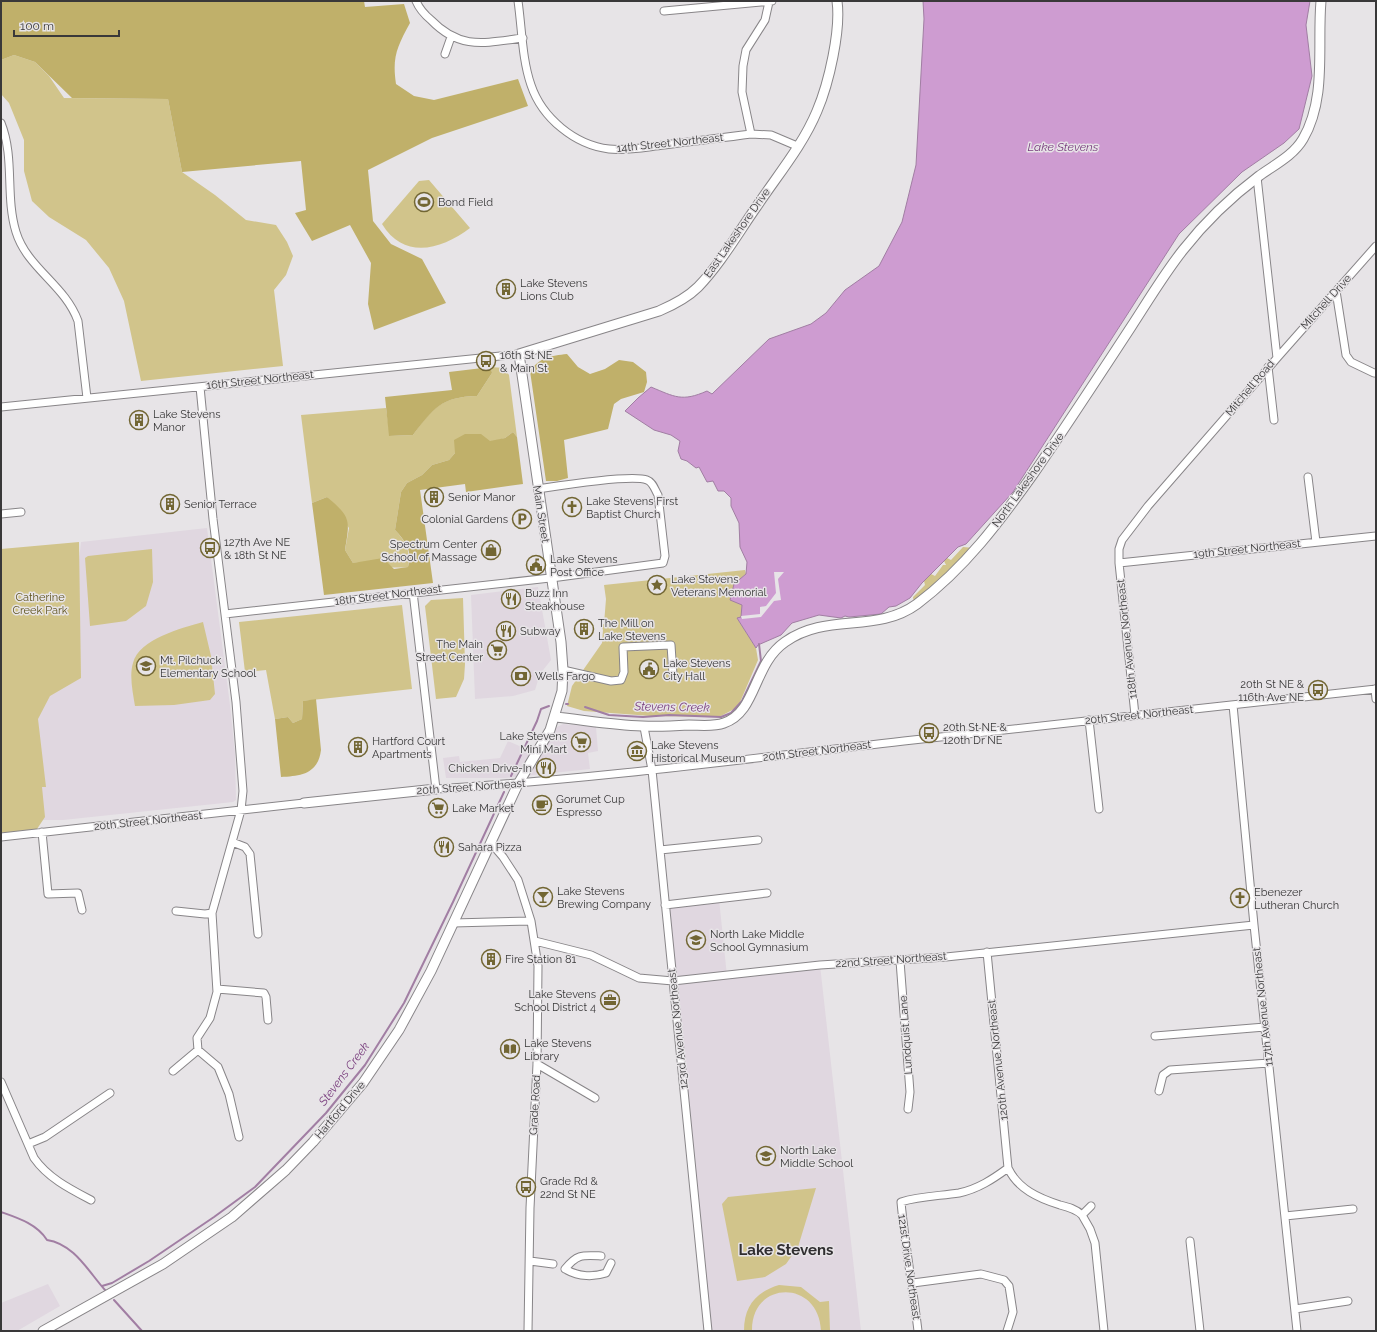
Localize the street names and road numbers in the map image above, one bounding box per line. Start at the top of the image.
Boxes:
street label: 14th Street Northeast [616,131,724,155]
street label: East Lakeshore Drive [701,185,773,280]
street label: Mitchell Drive [1298,272,1354,332]
street label: Mitchell Road [1223,357,1277,419]
street label: 16th Street Northeast [206,368,315,392]
street label: North Lakeshore Drive [989,430,1067,530]
street label: Main Street [530,484,552,544]
street label: 19th Street Northeast [1193,537,1302,561]
street label: 118th Avenue Northeast [1114,578,1140,699]
street label: 18th Street Northeast [334,582,443,608]
street label: 20th Street Northeast [1084,703,1194,727]
street label: 20th Street Northeast [762,738,872,764]
street label: 20th Street Northeast [416,777,526,797]
street label: 20th Street Northeast [93,809,203,833]
street label: 117th Avenue Northeast [1250,947,1276,1067]
street label: 22nd Street Northeast [835,950,947,970]
street label: 123rd Avenue Northeast [665,968,691,1090]
street label: Lundquist Lane [897,995,915,1075]
street label: 120th Avenue Northeast [985,999,1011,1121]
street label: Grade Road [527,1074,543,1135]
street label: Hartford Drive [312,1078,368,1141]
street label: 121st Drive Northeast [895,1213,923,1321]

